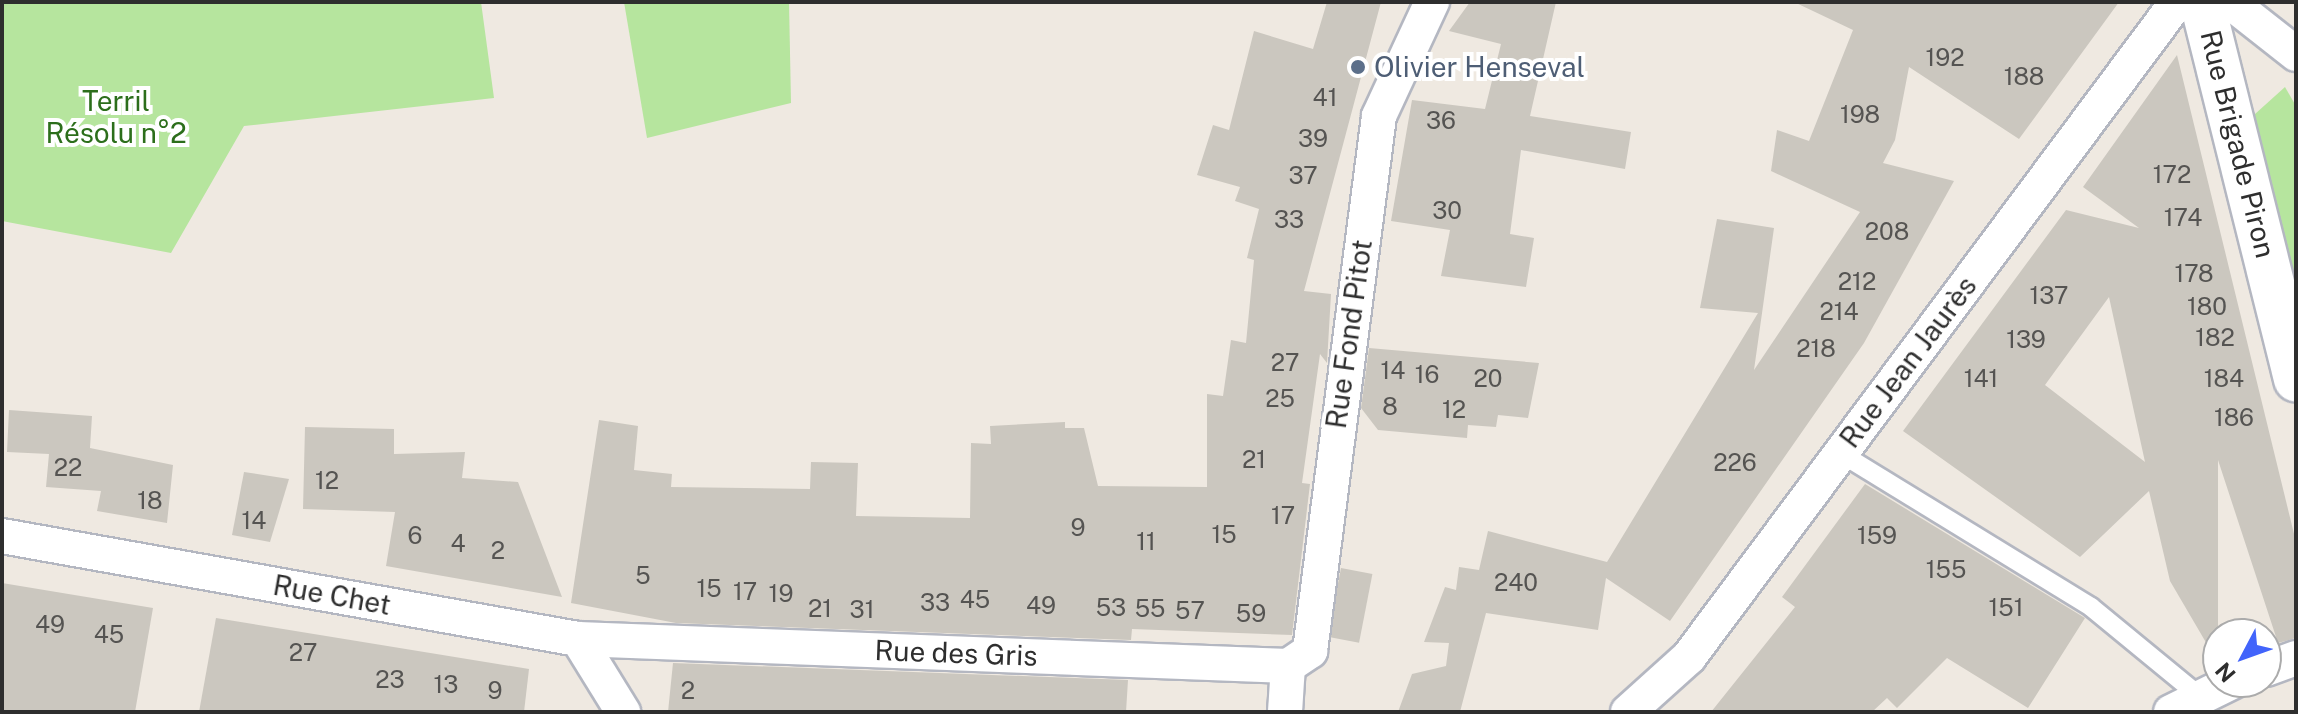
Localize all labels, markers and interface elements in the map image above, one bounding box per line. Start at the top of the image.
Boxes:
street label: Rue Brigade Piron [2193,27,2283,261]
house number: 192 [1925,44,1965,72]
place label: Olivier Henseval [1374,50,1585,84]
marker: Olivier Henseval [1349,58,1367,76]
house number: 188 [2004,63,2044,91]
park label: Terril Résolu n°2 [45,84,187,150]
house number: 41 [1313,84,1337,112]
house number: 198 [1840,101,1880,129]
house number: 36 [1426,107,1456,135]
house number: 39 [1298,125,1328,153]
house number: 172 [2153,161,2191,189]
house number: 37 [1288,162,1318,190]
house number: 30 [1432,197,1462,225]
house number: 174 [2164,204,2202,232]
house number: 33 [1274,206,1304,234]
house number: 208 [1865,218,1909,246]
street label: Rue Fond Pitot [1319,237,1379,431]
house number: 178 [2174,260,2214,288]
house number: 212 [1838,268,1876,296]
street label: Rue Jean Jaurès [1833,270,1983,454]
house number: 137 [2030,282,2068,310]
house number: 180 [2187,293,2227,321]
house number: 214 [1819,298,1859,326]
house number: 182 [2195,324,2235,352]
house number: 139 [2006,326,2046,354]
house number: 218 [1796,335,1836,363]
house number: 27 [1271,349,1299,377]
house number: 14 [1381,357,1405,385]
house number: 16 [1415,361,1439,389]
house number: 20 [1474,365,1502,393]
house number: 141 [1964,365,1998,393]
house number: 184 [2204,365,2244,393]
house number: 25 [1265,385,1295,413]
house number: 8 [1382,393,1398,421]
house number: 12 [1442,396,1466,424]
house number: 186 [2214,404,2254,432]
house number: 21 [1242,446,1266,474]
house number: 226 [1713,449,1757,477]
house number: 22 [54,454,82,482]
house number: 12 [315,467,339,495]
house number: 18 [137,487,163,515]
house number: 17 [1271,502,1295,530]
house number: 14 [242,507,266,535]
house number: 9 [1071,514,1085,542]
house number: 15 [1211,521,1237,549]
house number: 6 [408,522,422,550]
house number: 159 [1857,522,1897,550]
house number: 11 [1136,528,1156,556]
house number: 4 [450,530,466,558]
house number: 2 [491,537,505,565]
house number: 155 [1926,556,1966,584]
house number: 5 [635,562,651,590]
street label: Rue Chet [270,568,394,622]
house number: 240 [1494,569,1538,597]
house number: 15 [696,575,722,603]
house number: 17 [733,578,757,606]
house number: 19 [769,580,793,608]
house number: 45 [960,586,990,614]
house number: 33 [920,589,950,617]
house number: 49 [1026,592,1056,620]
house number: 53 [1096,594,1126,622]
house number: 151 [1989,594,2023,622]
house number: 21 [808,595,832,623]
house number: 55 [1135,595,1165,623]
house number: 31 [850,596,874,624]
house number: 57 [1175,597,1205,625]
house number: 59 [1236,600,1266,628]
house number: 49 [35,611,65,639]
north arrow [2202,618,2282,698]
house number: 45 [94,621,124,649]
street label: Rue des Gris [874,633,1038,673]
house number: 27 [289,639,317,667]
text: N [2210,657,2241,687]
house number: 23 [375,666,405,694]
house number: 13 [434,671,458,699]
house number: 9 [488,677,502,705]
house number: 2 [681,677,695,705]

